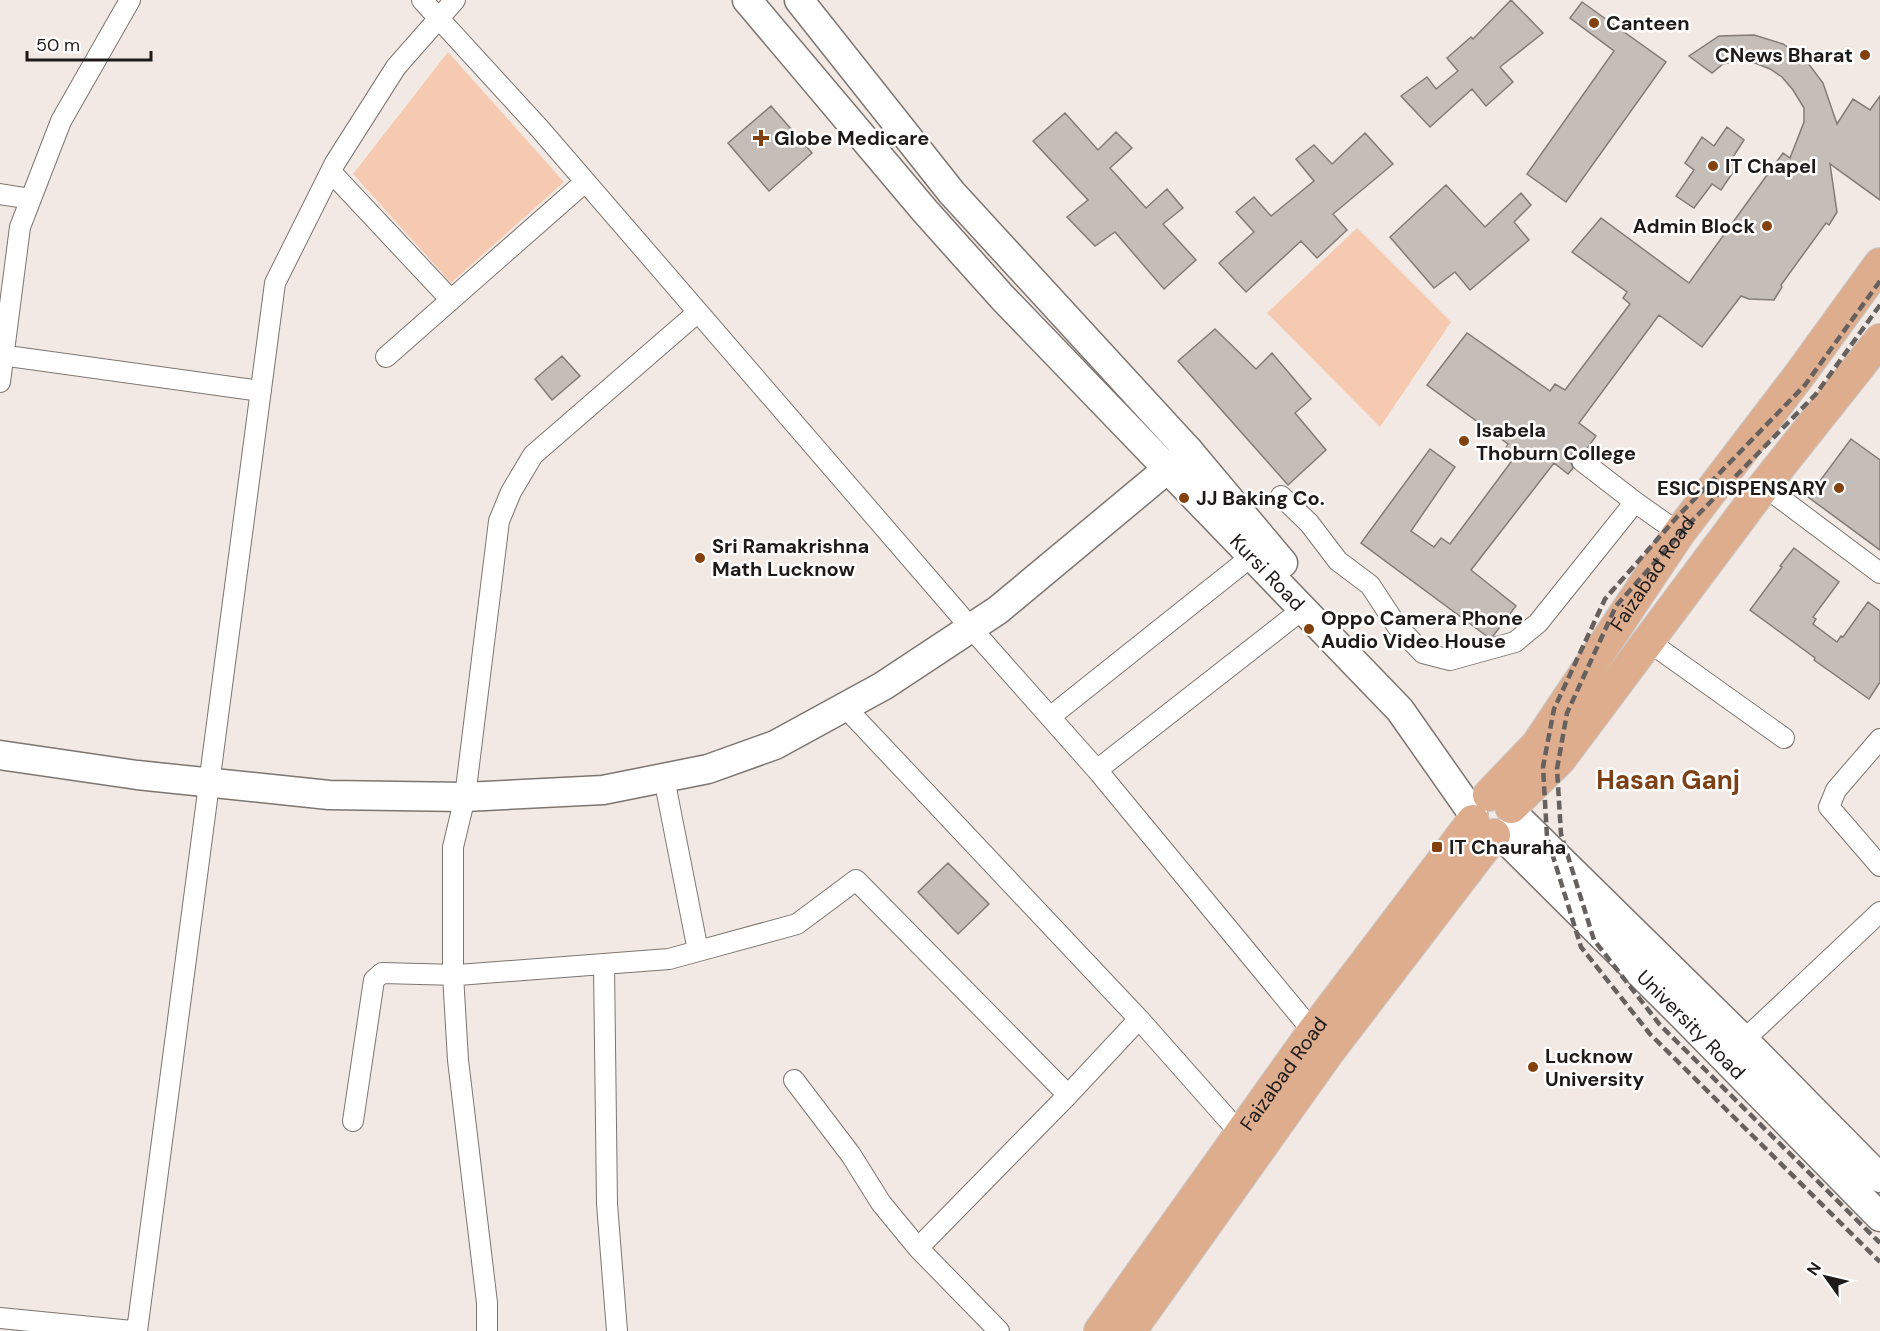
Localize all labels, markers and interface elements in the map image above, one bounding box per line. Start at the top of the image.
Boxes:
place label: Canteen [1606,10,1690,36]
marker: Canteen [1587,16,1601,30]
scale bar [27,24,152,62]
text: 50 m [36,33,80,57]
place label: CNews Bharat [1715,42,1853,68]
marker: CNews Bharat [1858,48,1872,62]
place label: Globe Medicare [774,125,929,151]
marker: Globe Medicare [752,129,770,147]
place label: IT Chapel [1725,153,1816,179]
marker: IT Chapel [1706,159,1720,173]
place label: Admin Block [1633,213,1755,239]
marker: Admin Block [1760,219,1774,233]
place label: Isabela Thoburn College [1476,417,1636,466]
marker: Isabela Thoburn College [1457,434,1471,448]
place label: ESIC DISPENSARY [1657,475,1827,501]
marker: ESIC DISPENSARY [1832,481,1846,495]
place label: JJ Baking Co. [1196,485,1325,511]
marker: JJ Baking Co. [1177,491,1191,505]
street label: Faizabad Road [1604,511,1700,636]
street label: Kursi Road [1224,528,1310,616]
place label: Sri Ramakrishna Math Lucknow [712,533,869,582]
marker: Sri Ramakrishna Math Lucknow [693,551,707,565]
place label: Oppo Camera Phone Audio Video House [1321,605,1523,654]
marker: Oppo Camera Phone Audio Video House [1302,622,1316,636]
district label: Hasan Ganj [1596,763,1740,797]
place label: IT Chauraha [1449,834,1566,860]
marker: IT Chauraha [1430,840,1444,854]
street label: University Road [1631,964,1751,1085]
street label: Faizabad Road [1234,1012,1333,1136]
place label: Lucknow University [1545,1043,1644,1092]
marker: Lucknow University [1526,1060,1540,1074]
north arrow [1796,1247,1856,1307]
text: N [1802,1258,1826,1280]

